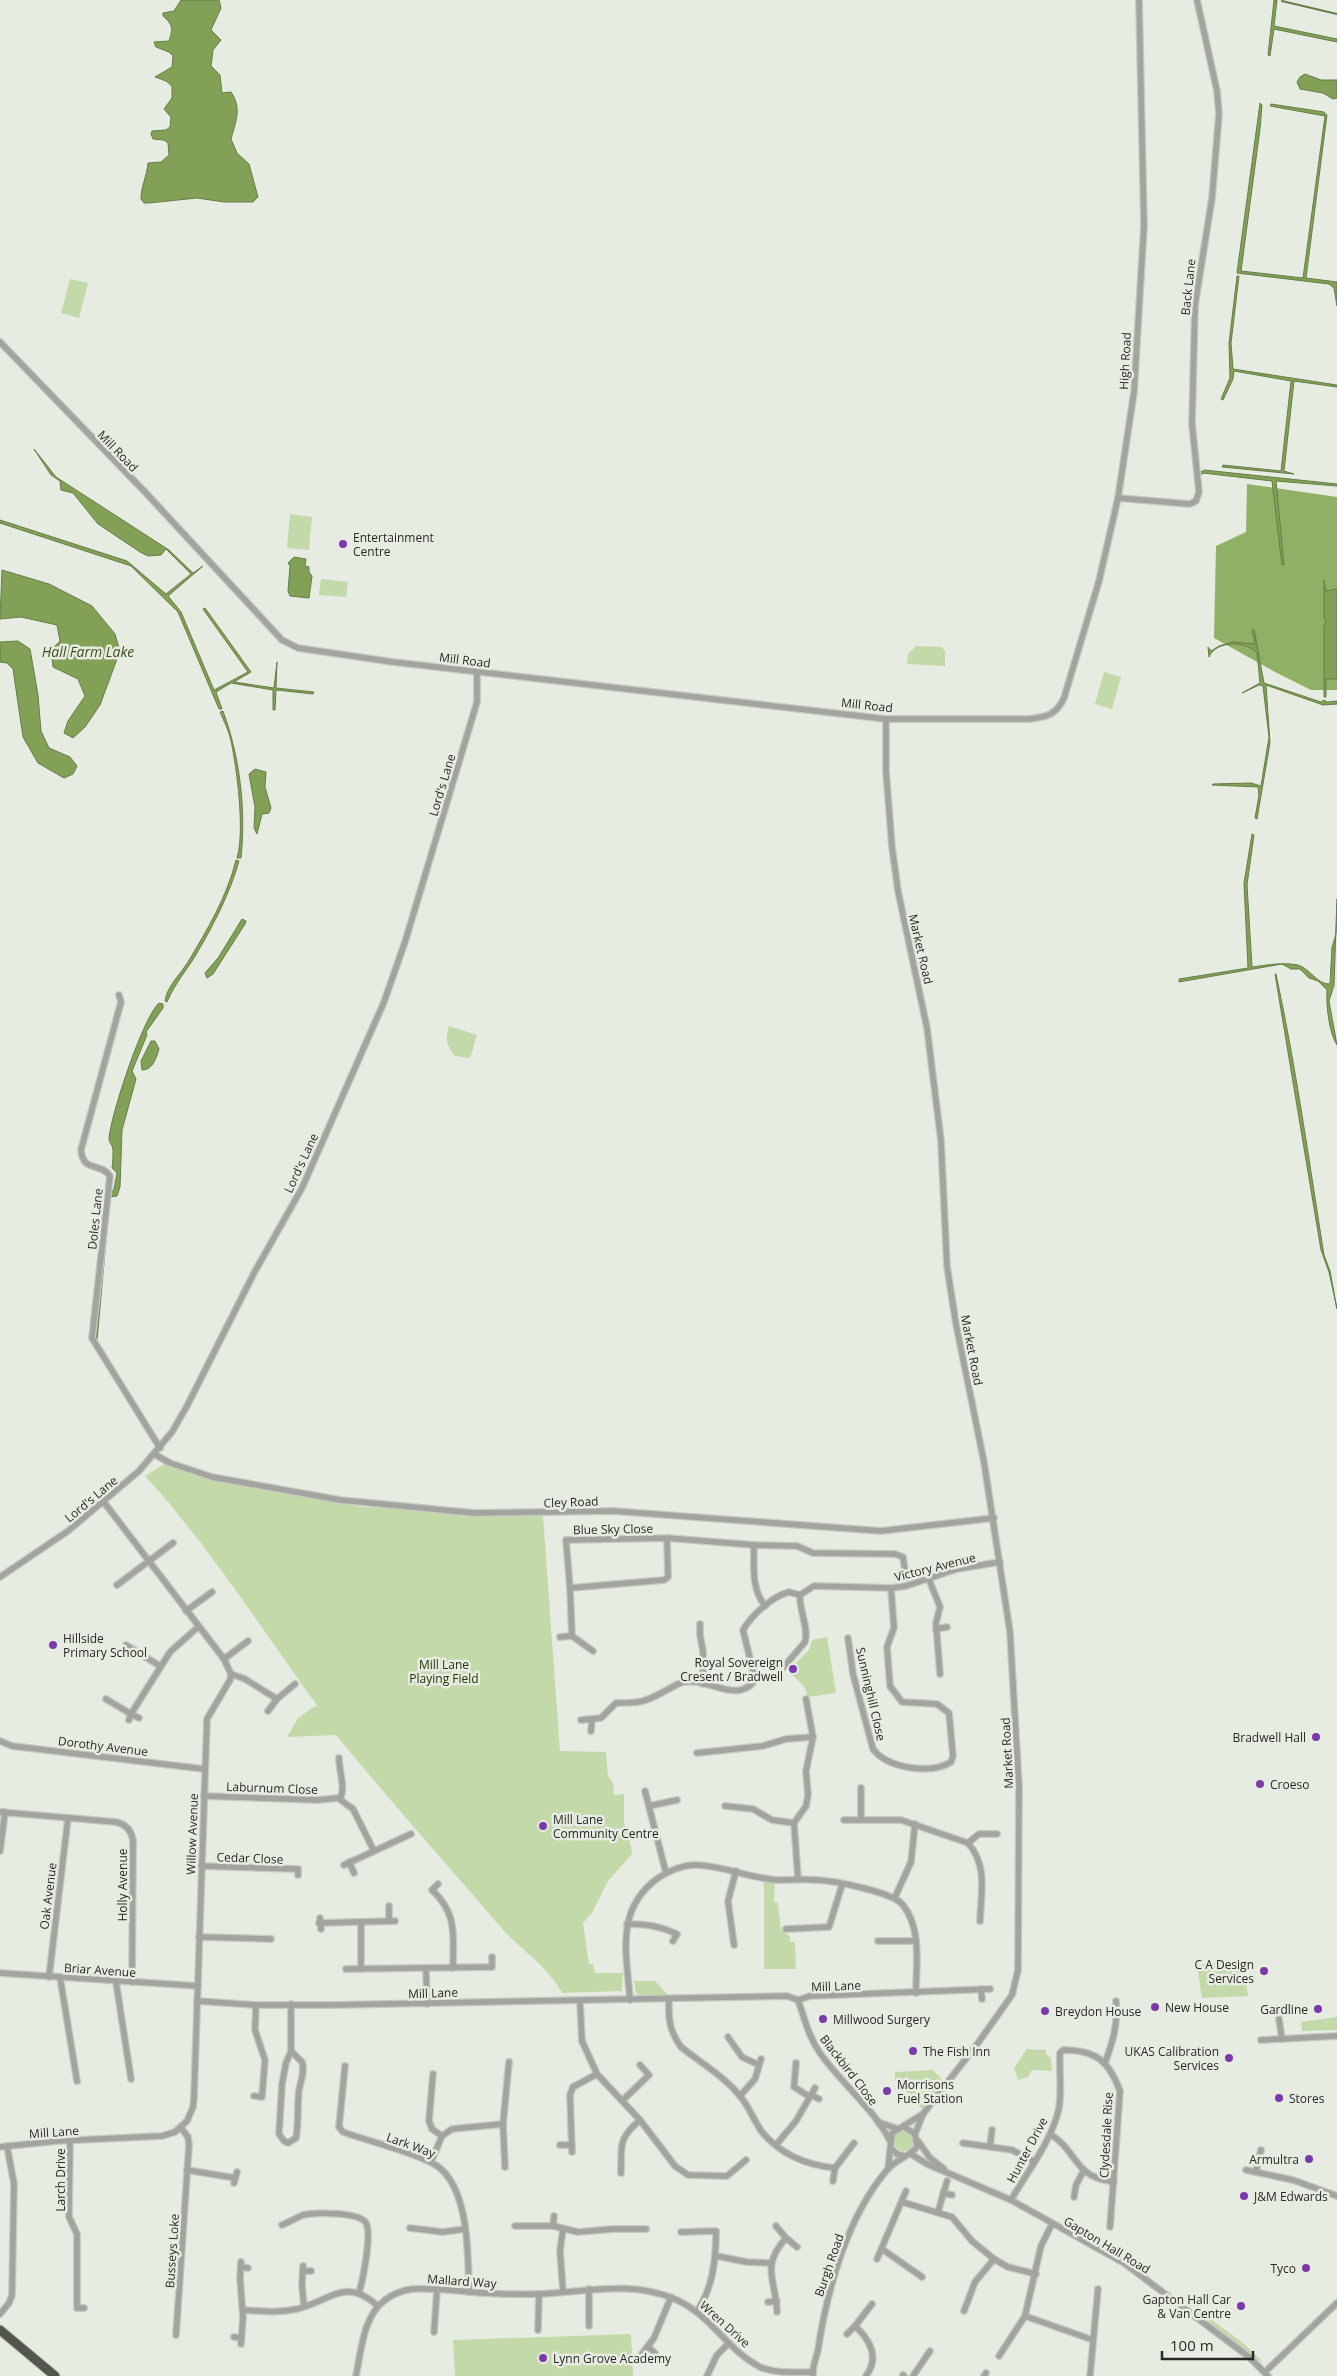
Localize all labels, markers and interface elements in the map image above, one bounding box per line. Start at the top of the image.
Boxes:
street label: Back Lane [1177,258,1199,316]
street label: High Road [1115,332,1135,390]
street label: Mill Road [94,427,142,475]
place label: Entertainment Centre [353,529,434,560]
marker: Entertainment Centre [337,538,349,550]
water label: Hall Farm Lake [42,642,134,661]
street label: Mill Road [438,648,492,672]
street label: Mill Road [840,694,894,716]
street label: Lord's Lane [424,752,460,818]
street label: Market Road [905,912,937,986]
street label: Lord's Lane [280,1130,322,1196]
street label: Doles Lane [83,1187,107,1251]
street label: Market Road [957,1313,987,1387]
street label: Lord's Lane [61,1472,121,1526]
street label: Cley Road [543,1493,599,1511]
street label: Blue Sky Close [573,1520,654,1538]
street label: Victory Avenue [893,1549,978,1585]
place label: Hillside Primary School [63,1630,147,1661]
marker: Hillside Primary School [47,1639,59,1651]
street label: Sunninghill Close [852,1646,890,1743]
place label: Royal Sovereign Cresent / Bradwell [680,1654,783,1685]
park label: Mill Lane Playing Field [409,1656,479,1687]
marker: Royal Sovereign Cresent / Bradwell [787,1663,799,1675]
street label: Market Road [997,1717,1017,1789]
place label: Bradwell Hall [1233,1729,1306,1746]
marker: Bradwell Hall [1310,1731,1322,1743]
street label: Dorothy Avenue [57,1732,149,1760]
place label: Croeso [1270,1776,1309,1793]
street label: Laburnum Close [226,1778,318,1798]
marker: Croeso [1254,1778,1266,1790]
street label: Willow Avenue [182,1793,202,1875]
place label: Mill Lane Community Centre [553,1811,659,1842]
marker: Mill Lane Community Centre [537,1820,549,1832]
street label: Holly Avenue [114,1848,131,1922]
street label: Cedar Close [216,1848,284,1868]
street label: Oak Avenue [35,1861,61,1930]
place label: C A Design Services [1195,1956,1254,1987]
street label: Briar Avenue [63,1959,137,1981]
marker: C A Design Services [1258,1965,1270,1977]
street label: Mill Lane [811,1977,862,1995]
street label: Mill Lane [408,1984,459,2002]
place label: New House [1165,1999,1229,2016]
marker: New House [1149,2001,1161,2013]
place label: Gardline [1260,2001,1308,2018]
place label: Breydon House [1055,2003,1142,2020]
marker: Gardline [1312,2003,1324,2015]
marker: Breydon House [1039,2005,1051,2017]
place label: Millwood Surgery [833,2011,931,2028]
marker: Millwood Surgery [817,2013,829,2025]
street label: Blackbird Close [816,2031,882,2109]
place label: The Fish Inn [923,2043,990,2060]
place label: UKAS Calibration Services [1125,2043,1219,2074]
marker: The Fish Inn [907,2045,919,2057]
marker: UKAS Calibration Services [1223,2052,1235,2064]
place label: Morrisons Fuel Station [897,2076,963,2107]
marker: Morrisons Fuel Station [881,2085,893,2097]
place label: Stores [1289,2090,1325,2107]
street label: Clydesdale Rise [1095,2091,1117,2178]
marker: Stores [1273,2092,1285,2104]
street label: Hunter Drive [1003,2114,1052,2186]
street label: Mill Lane [28,2122,80,2142]
street label: Lark Way [384,2128,439,2162]
street label: Larch Drive [52,2148,69,2212]
place label: Armultra [1249,2151,1299,2168]
marker: Armultra [1303,2153,1315,2165]
place label: J&M Edwards [1253,2188,1328,2205]
marker: J&M Edwards [1238,2190,1250,2202]
street label: Gapton Hall Road [1061,2212,1153,2278]
street label: Busseys Loke [161,2213,183,2289]
street label: Burgh Road [810,2231,848,2299]
place label: Tyco [1270,2260,1296,2277]
marker: Tyco [1300,2262,1312,2274]
street label: Mallard Way [427,2270,498,2292]
place label: Gapton Hall Car & Van Centre [1142,2291,1231,2322]
street label: Wren Drive [696,2297,754,2351]
marker: Gapton Hall Car & Van Centre [1235,2300,1247,2312]
scale bar [1162,2328,1253,2360]
text: 100 m [1170,2335,1214,2355]
place label: Lynn Grove Academy [553,2350,672,2367]
marker: Lynn Grove Academy [537,2352,549,2364]

